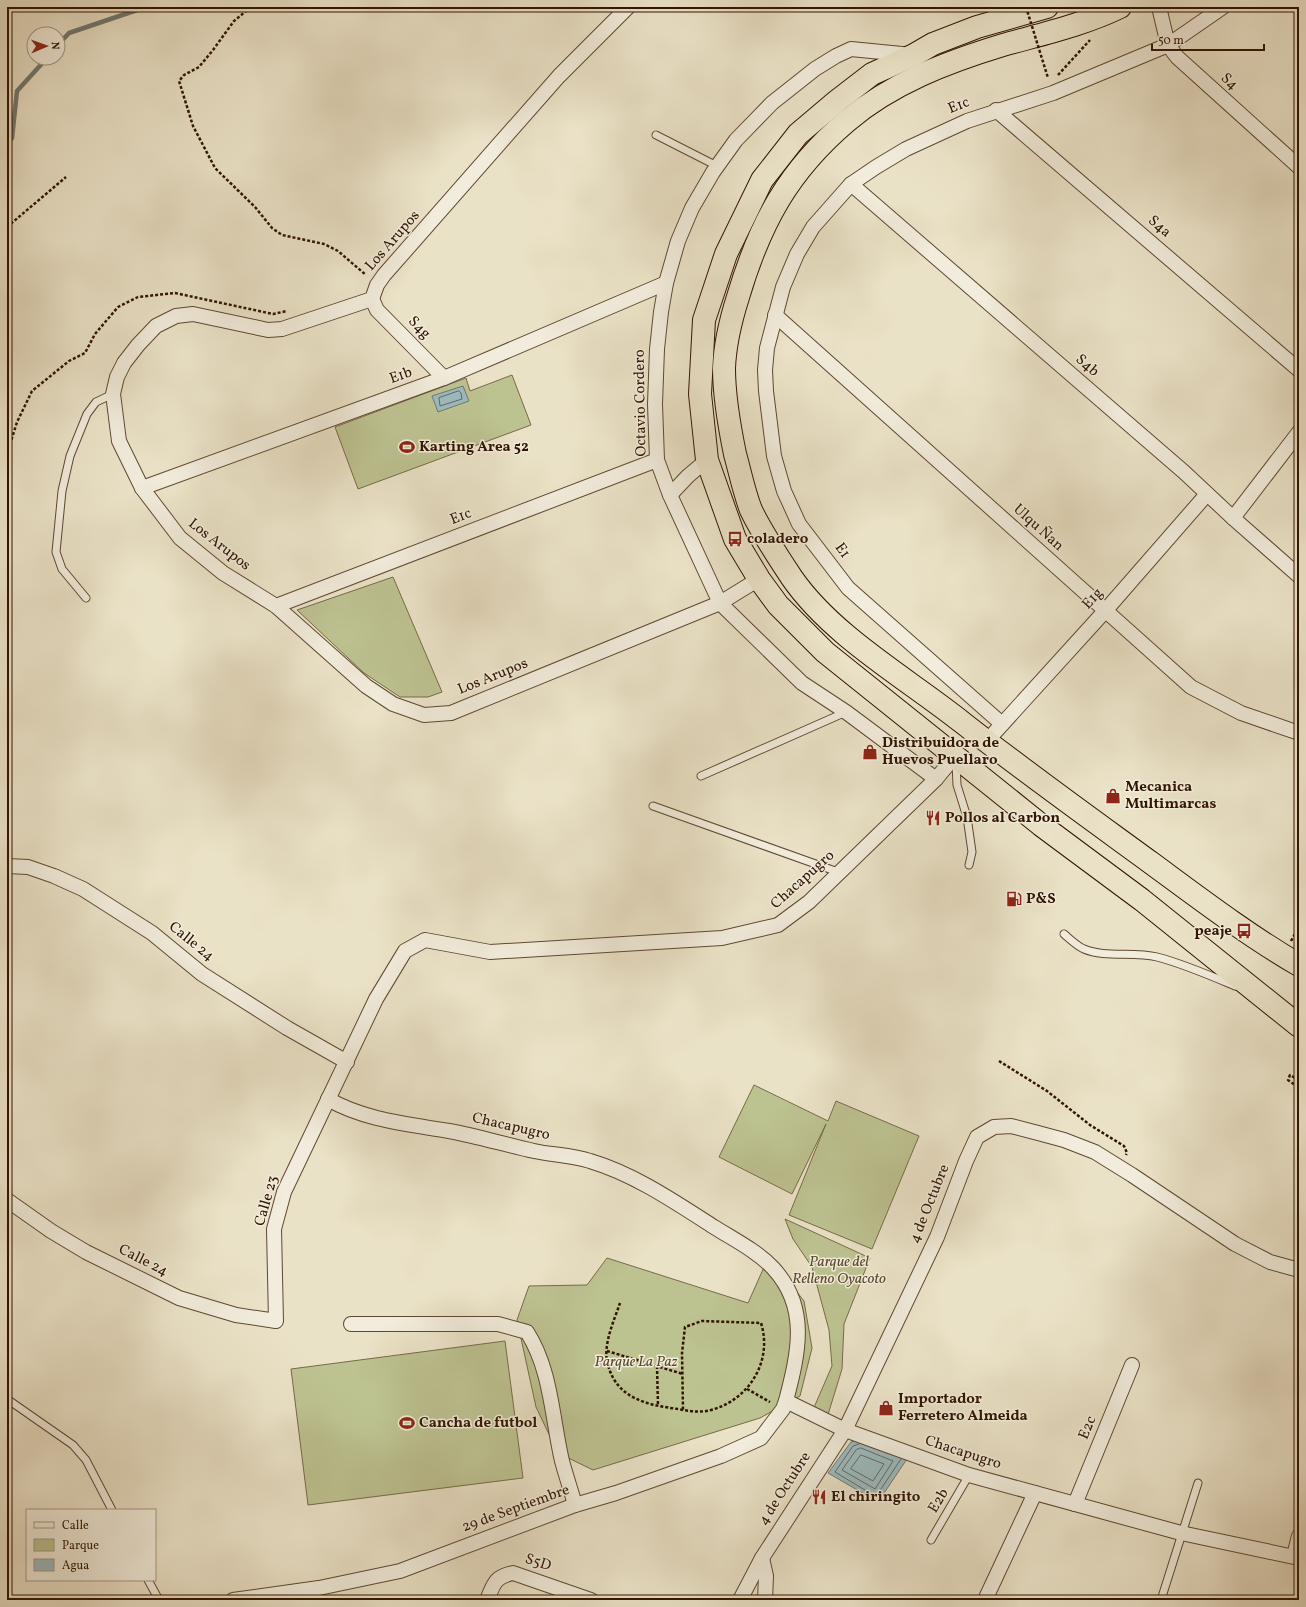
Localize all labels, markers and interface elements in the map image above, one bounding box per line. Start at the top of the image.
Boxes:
north arrow [26,26,66,66]
scale bar [1152,26,1264,52]
text: 50 m [1158,33,1184,49]
text: N [47,41,62,50]
street label: S4 [1216,68,1242,96]
street label: E1c [945,92,973,120]
street label: Los Arupos [361,206,425,276]
street label: S4a [1143,211,1175,243]
street label: S4g [403,312,435,344]
street label: Octavio Cordero [630,349,652,457]
street label: S4b [1071,350,1103,382]
street label: E1b [387,362,415,390]
place label: Karting Area 52 [419,437,529,458]
sports icon: Karting Area 52 [398,438,416,456]
street label: Ulqu Ñan [1008,500,1068,557]
street label: E1c [447,503,475,531]
street label: Los Arupos [183,514,255,576]
place label: coladero [747,529,809,550]
bus stop icon: coladero [726,530,744,548]
street label: E1 [829,539,855,563]
street label: E1g [1078,583,1109,614]
street label: Los Arupos [455,653,531,701]
place label: Distribuidora de Huevos Puellaro [882,733,999,771]
shop icon: Distribuidora de Huevos Puellaro [861,743,879,761]
place label: Mecanica Multimarcas [1125,777,1216,815]
shop icon: Mecanica Multimarcas [1104,787,1122,805]
place label: Pollos al Carbon [945,808,1060,829]
restaurant icon: Pollos al Carbon [924,809,942,827]
street label: Chacapugro [766,846,840,914]
place label: P&S [1026,889,1056,910]
fuel station icon: P&S [1005,890,1023,908]
street label: Calle 24 [164,917,218,967]
place label: peaje [1194,921,1232,942]
bus stop icon: peaje [1235,922,1253,940]
street label: Chacapugro [470,1108,552,1146]
street label: 4 de Octubre [905,1161,955,1247]
street label: Calle 23 [250,1173,284,1229]
street label: Calle 24 [115,1240,171,1282]
park label: Parque del Relleno Oyacoto [792,1252,886,1290]
park label: Parque La Paz [595,1352,678,1373]
place label: Importador Ferretero Almeida [898,1389,1028,1427]
shop icon: Importador Ferretero Almeida [877,1399,895,1417]
place label: Cancha de futbol [419,1413,537,1434]
street label: E2c [1074,1413,1102,1443]
sports icon: Cancha de futbol [398,1414,416,1432]
street label: Chacapugro [922,1431,1004,1475]
street label: 4 de Octubre [753,1448,817,1530]
street label: 29 de Septiembre [459,1480,573,1538]
street label: E2b [923,1485,955,1517]
place label: El chiringito [831,1487,921,1508]
restaurant icon: El chiringito [810,1488,828,1506]
legend [26,1509,156,1581]
text: Calle [62,1518,89,1534]
text: Parque [62,1538,99,1554]
street label: S5D [522,1549,554,1577]
text: Agua [62,1558,89,1574]

